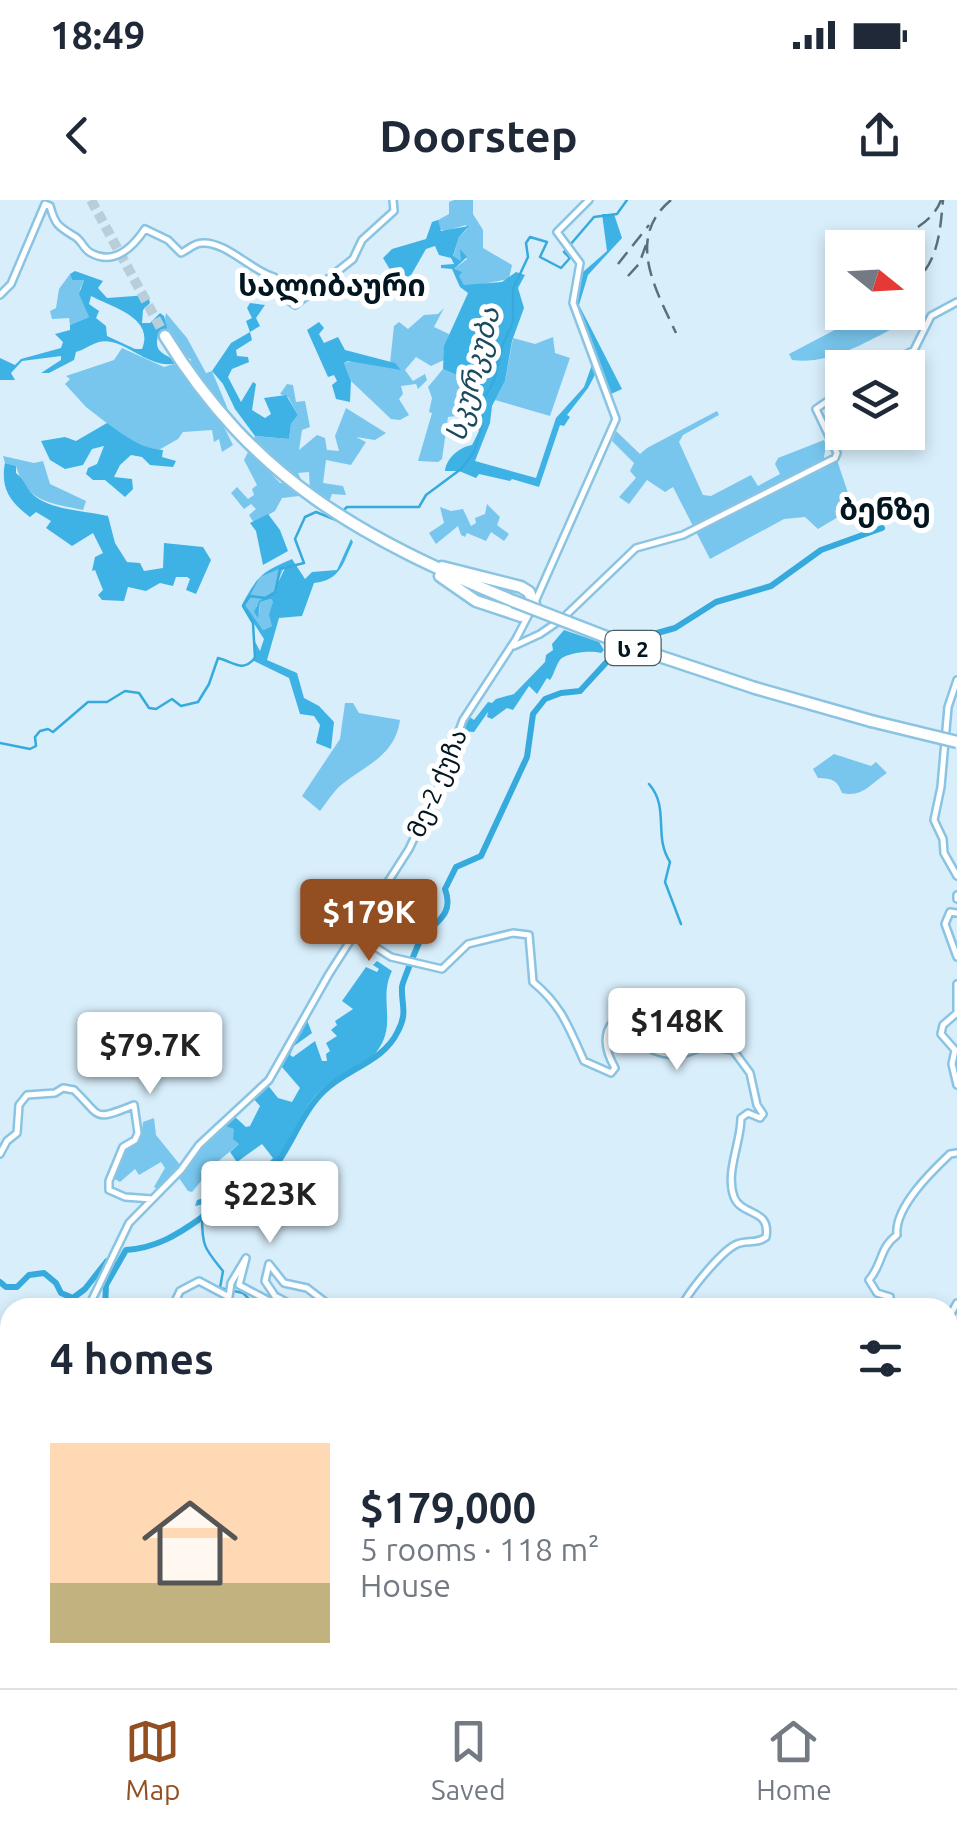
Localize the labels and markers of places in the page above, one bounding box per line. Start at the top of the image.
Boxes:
pin: $179K [299,879,439,964]
pin: $148K [607,988,747,1073]
pin: $79.7K [69,1012,231,1097]
pin: $223K [200,1161,340,1246]

